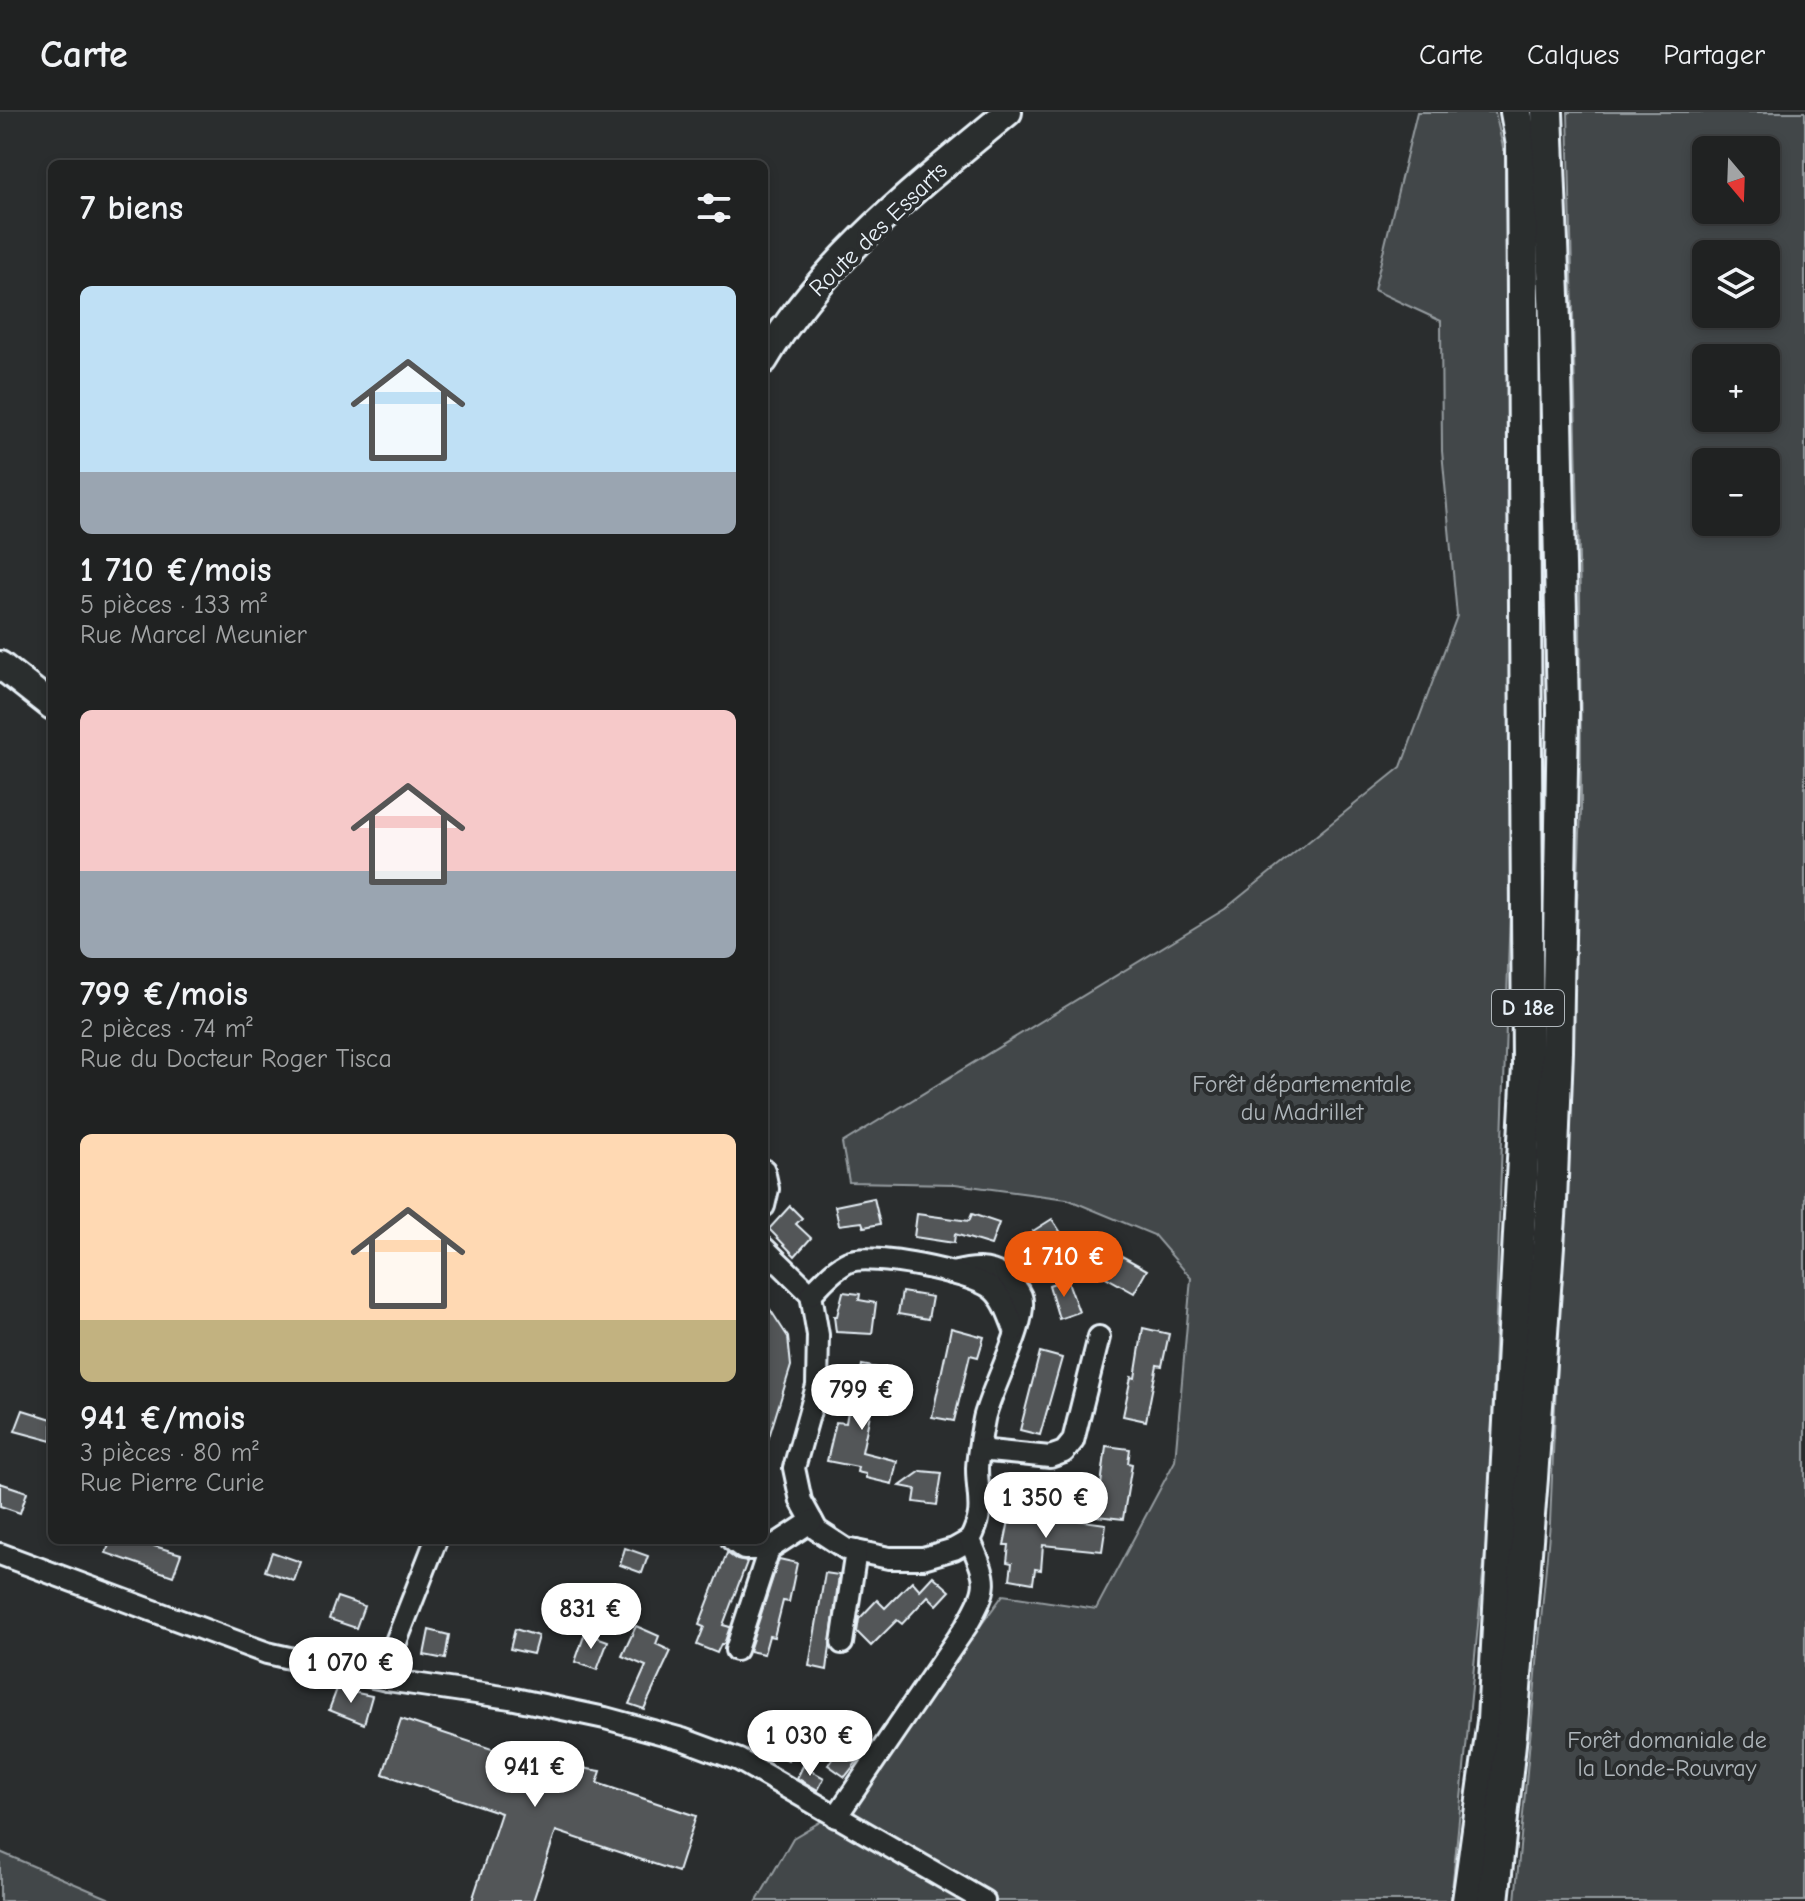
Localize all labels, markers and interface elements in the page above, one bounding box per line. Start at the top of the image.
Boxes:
text: Carte [40,33,128,77]
text: Carte [1419,39,1483,71]
text: Calques [1527,39,1619,71]
text: Partager [1663,39,1765,71]
north arrow [1692,136,1780,224]
map controls [1692,136,1780,536]
street label: Route des Essarts [803,156,953,302]
icon: filters [692,186,736,230]
text: 7 biens [80,188,183,228]
button: layers [1692,240,1780,328]
icon: home [336,338,480,482]
button: + [1692,344,1780,432]
button: − [1692,448,1780,536]
text: 1 710 €/mois [80,550,271,590]
text: 5 pièces · 133 m² [80,590,267,620]
text: Rue Marcel Meunier [80,620,307,650]
icon: home [336,762,480,906]
text: 799 €/mois [80,974,248,1014]
road number: D 18e [1492,990,1564,1026]
text: 2 pièces · 74 m² [80,1014,253,1044]
text: Rue du Docteur Roger Tisca [80,1044,392,1074]
park label: Forêt départementale du Madrillet [1192,1070,1412,1126]
icon: home [336,1186,480,1330]
pin: 1 710 € [990,1231,1138,1299]
text: 1 710 € [1022,1242,1106,1272]
pin: 799 € [806,1364,918,1432]
text: 799 € [829,1375,895,1405]
text: 941 €/mois [80,1398,245,1438]
text: 3 pièces · 80 m² [80,1438,259,1468]
text: Rue Pierre Curie [80,1468,264,1498]
pin: 1 350 € [972,1472,1120,1540]
text: 1 350 € [1002,1483,1090,1513]
pin: 831 € [535,1583,647,1651]
text: 831 € [559,1594,623,1624]
pin: 1 070 € [277,1637,425,1705]
text: 1 070 € [307,1648,395,1678]
pin: 1 030 € [736,1710,884,1778]
text: 1 030 € [765,1721,855,1751]
park label: Forêt domaniale de la Londe-Rouvray [1567,1726,1767,1782]
pin: 941 € [479,1741,591,1809]
text: 941 € [503,1752,567,1782]

